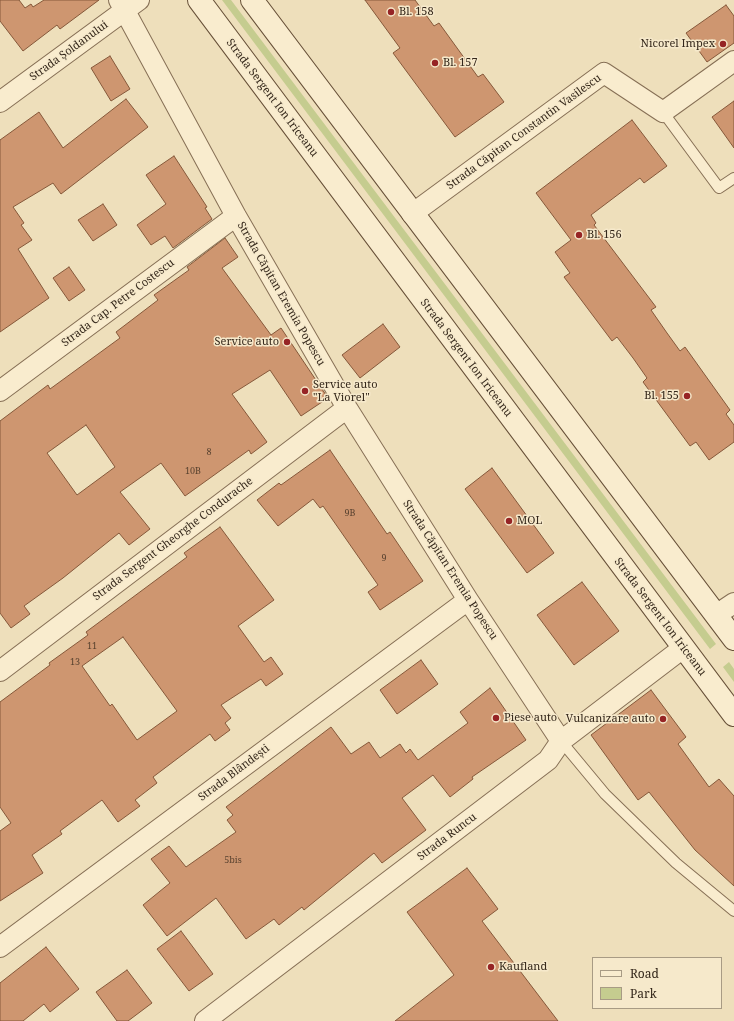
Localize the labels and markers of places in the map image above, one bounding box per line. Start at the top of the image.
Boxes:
place label: Bl. 158 [399,5,434,19]
marker: Bl. 158 [386,7,396,17]
place label: Nicorel Impex [641,37,715,51]
marker: Nicorel Impex [718,39,728,49]
place label: Bl. 157 [443,56,478,70]
marker: Bl. 157 [430,58,440,68]
place label: Bl. 156 [587,228,622,242]
marker: Bl. 156 [574,230,584,240]
place label: Service auto [215,335,279,349]
marker: Service auto [282,337,292,347]
place label: Service auto "La Viorel" [313,378,377,404]
marker: Service auto "La Viorel" [300,386,310,396]
place label: Bl. 155 [644,389,679,403]
marker: Bl. 155 [682,391,692,401]
place label: MOL [517,514,542,528]
marker: MOL [504,516,514,526]
place label: Piese auto [504,711,557,725]
place label: Vulcanizare auto [566,712,655,726]
marker: Piese auto [491,713,501,723]
marker: Vulcanizare auto [658,714,668,724]
place label: Kaufland [499,960,547,974]
marker: Kaufland [486,962,496,972]

